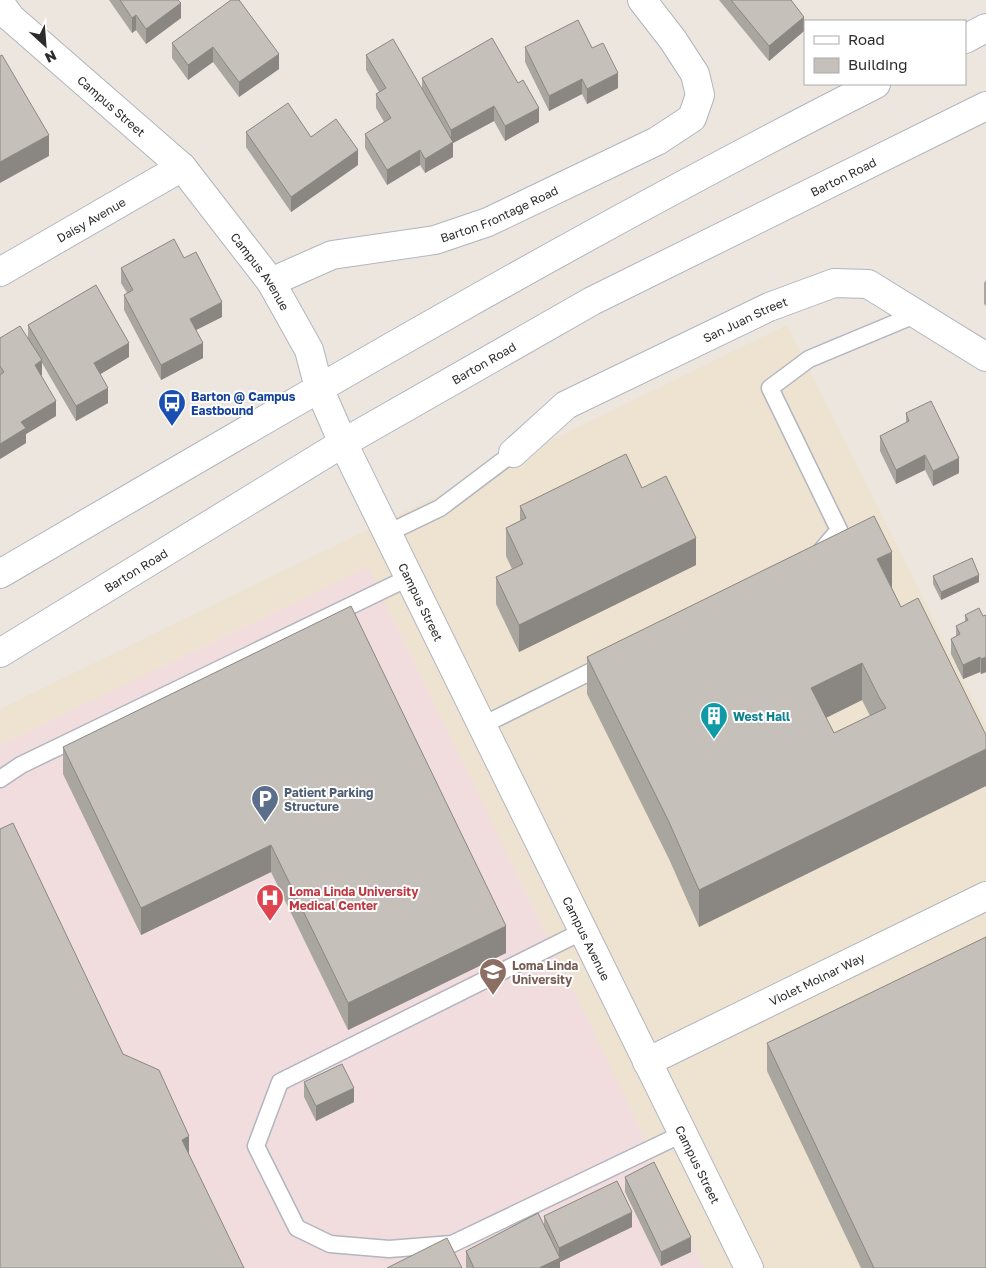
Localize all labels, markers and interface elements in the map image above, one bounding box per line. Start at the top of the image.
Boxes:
north arrow [20,20,70,70]
legend [804,20,966,85]
text: Road [848,30,885,48]
text: N [42,47,59,67]
text: Building [848,55,908,73]
street label: Campus Street [75,72,149,139]
street label: Barton Road [808,154,879,199]
street label: Barton Frontage Road [438,182,560,245]
street label: Daisy Avenue [54,194,128,245]
street label: Campus Avenue [228,229,293,313]
street label: San Juan Street [700,293,789,345]
street label: Barton Road [449,339,518,387]
bus stop icon: Barton @ Campus Eastbound [157,388,187,427]
place label: Barton @ Campus Eastbound [191,389,296,418]
street label: Barton Road [101,545,170,595]
street label: Campus Street [396,560,447,643]
building icon: West Hall [699,701,729,740]
place label: West Hall [733,709,790,724]
parking icon: Patient Parking Structure [250,784,280,823]
place label: Patient Parking Structure [284,785,373,814]
hospital icon: Loma Linda University Medical Center [255,883,285,922]
place label: Loma Linda University Medical Center [289,884,419,913]
street label: Campus Avenue [560,894,614,983]
street label: Violet Molnar Way [766,949,867,1009]
school or university icon: Loma Linda University [478,957,508,996]
place label: Loma Linda University [512,958,578,987]
street label: Campus Street [672,1123,724,1206]

